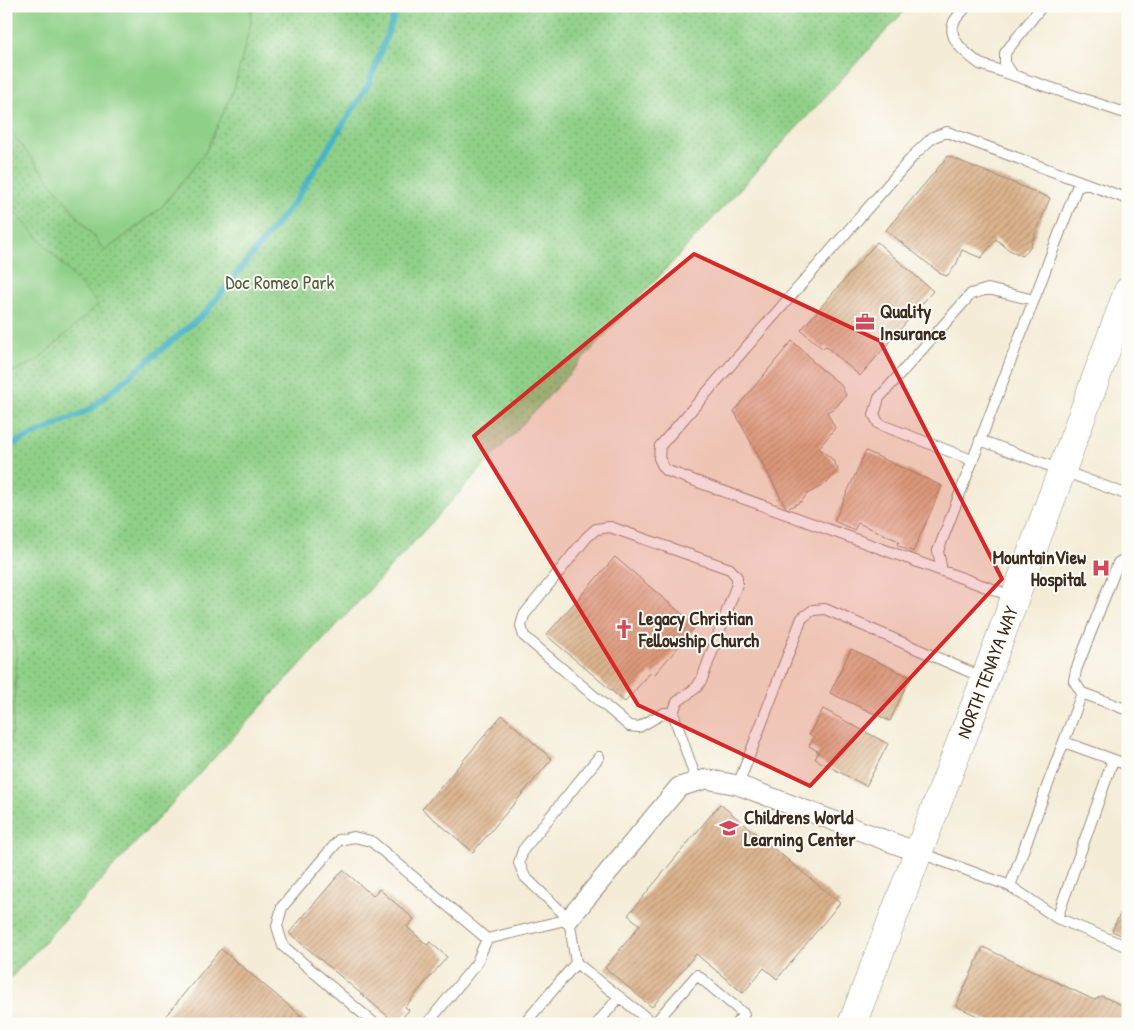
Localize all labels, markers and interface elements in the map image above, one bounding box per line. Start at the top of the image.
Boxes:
park label: Doc Romeo Park [225,269,335,295]
place label: Quality Insurance [880,298,947,346]
office icon: Quality Insurance [854,311,876,333]
place label: MountainView Hospital [993,544,1087,593]
hospital icon: MountainView Hospital [1090,557,1112,579]
street label: NORTH TENAYA WAY [950,602,1024,742]
place label: Legacy Christian Fellowship Church [638,605,759,654]
church icon: Legacy Christian Fellowship Church [613,618,635,640]
place label: Childrens World Learning Center [744,804,856,853]
school or university icon: Childrens World Learning Center [718,817,740,839]

